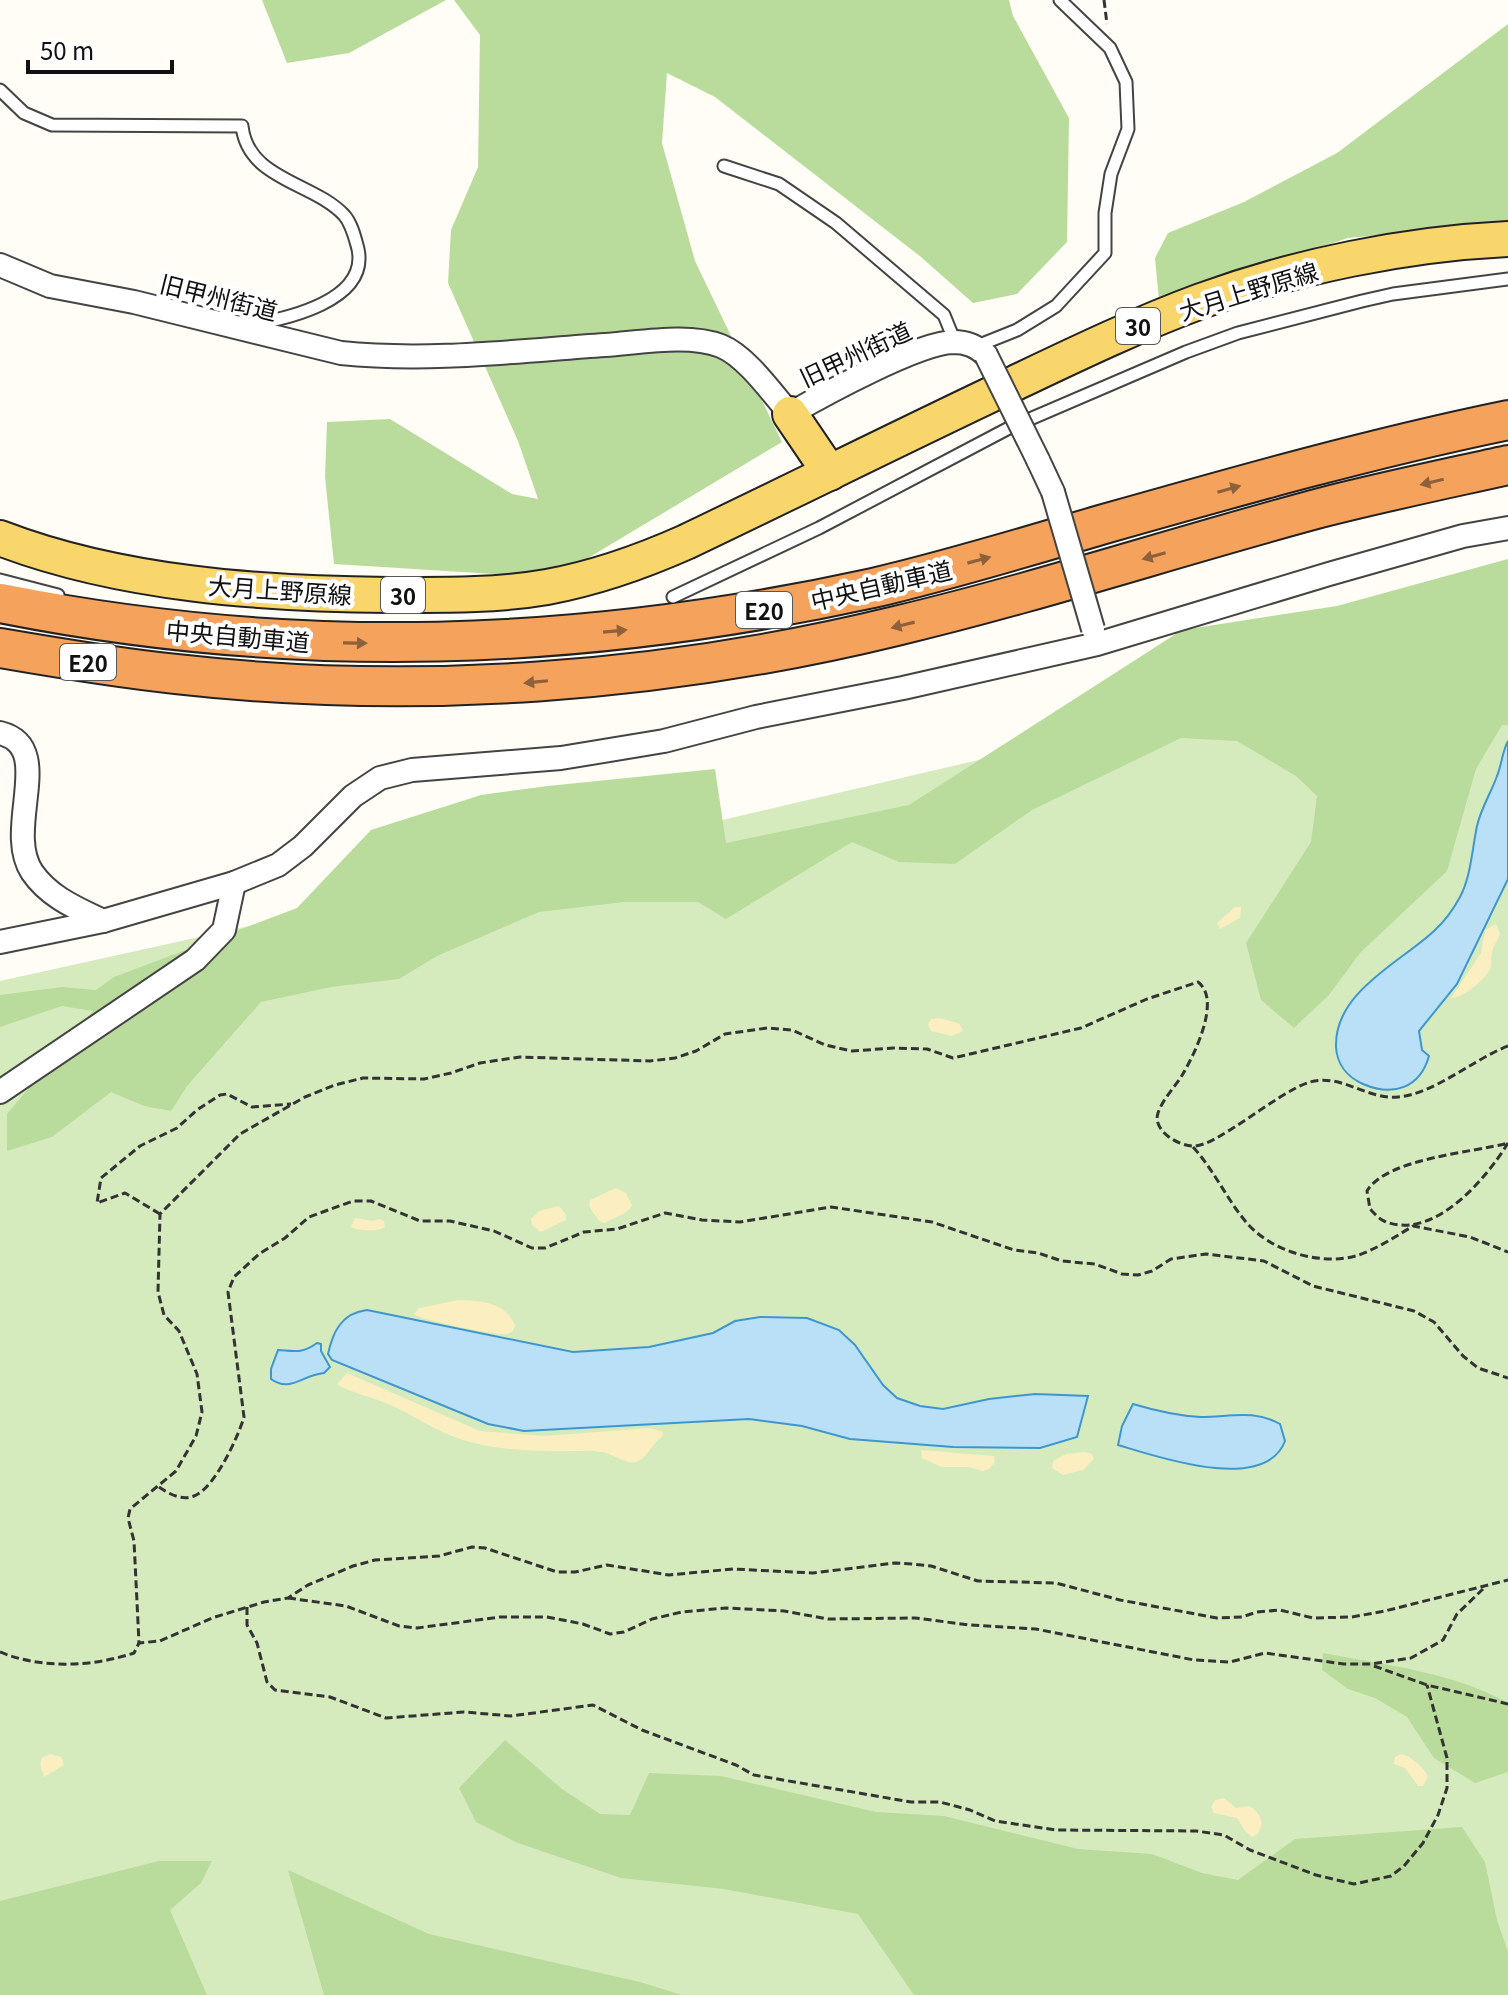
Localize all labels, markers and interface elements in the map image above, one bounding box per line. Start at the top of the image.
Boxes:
scale bar [28,24,172,74]
text: 50 m [40,32,94,67]
street label: 大月上野原線 [1174,252,1322,328]
street label: 旧甲州街道 [157,265,281,327]
road number: 30 [1116,308,1160,344]
street label: 旧甲州街道 [793,312,917,394]
one-way arrow [1419,476,1444,488]
one-way arrow [1217,482,1242,494]
one-way arrow [1141,550,1165,563]
street label: 中央自動車道 [807,551,955,617]
one-way arrow [968,553,992,566]
street label: 大月上野原線 [207,567,353,611]
road number: 30 [381,577,425,613]
road number: E20 [736,592,792,628]
street label: 中央自動車道 [165,611,311,659]
one-way arrow [890,619,915,631]
one-way arrow [603,625,628,638]
one-way arrow [343,636,368,649]
road number: E20 [60,644,116,680]
one-way arrow [523,675,548,688]

